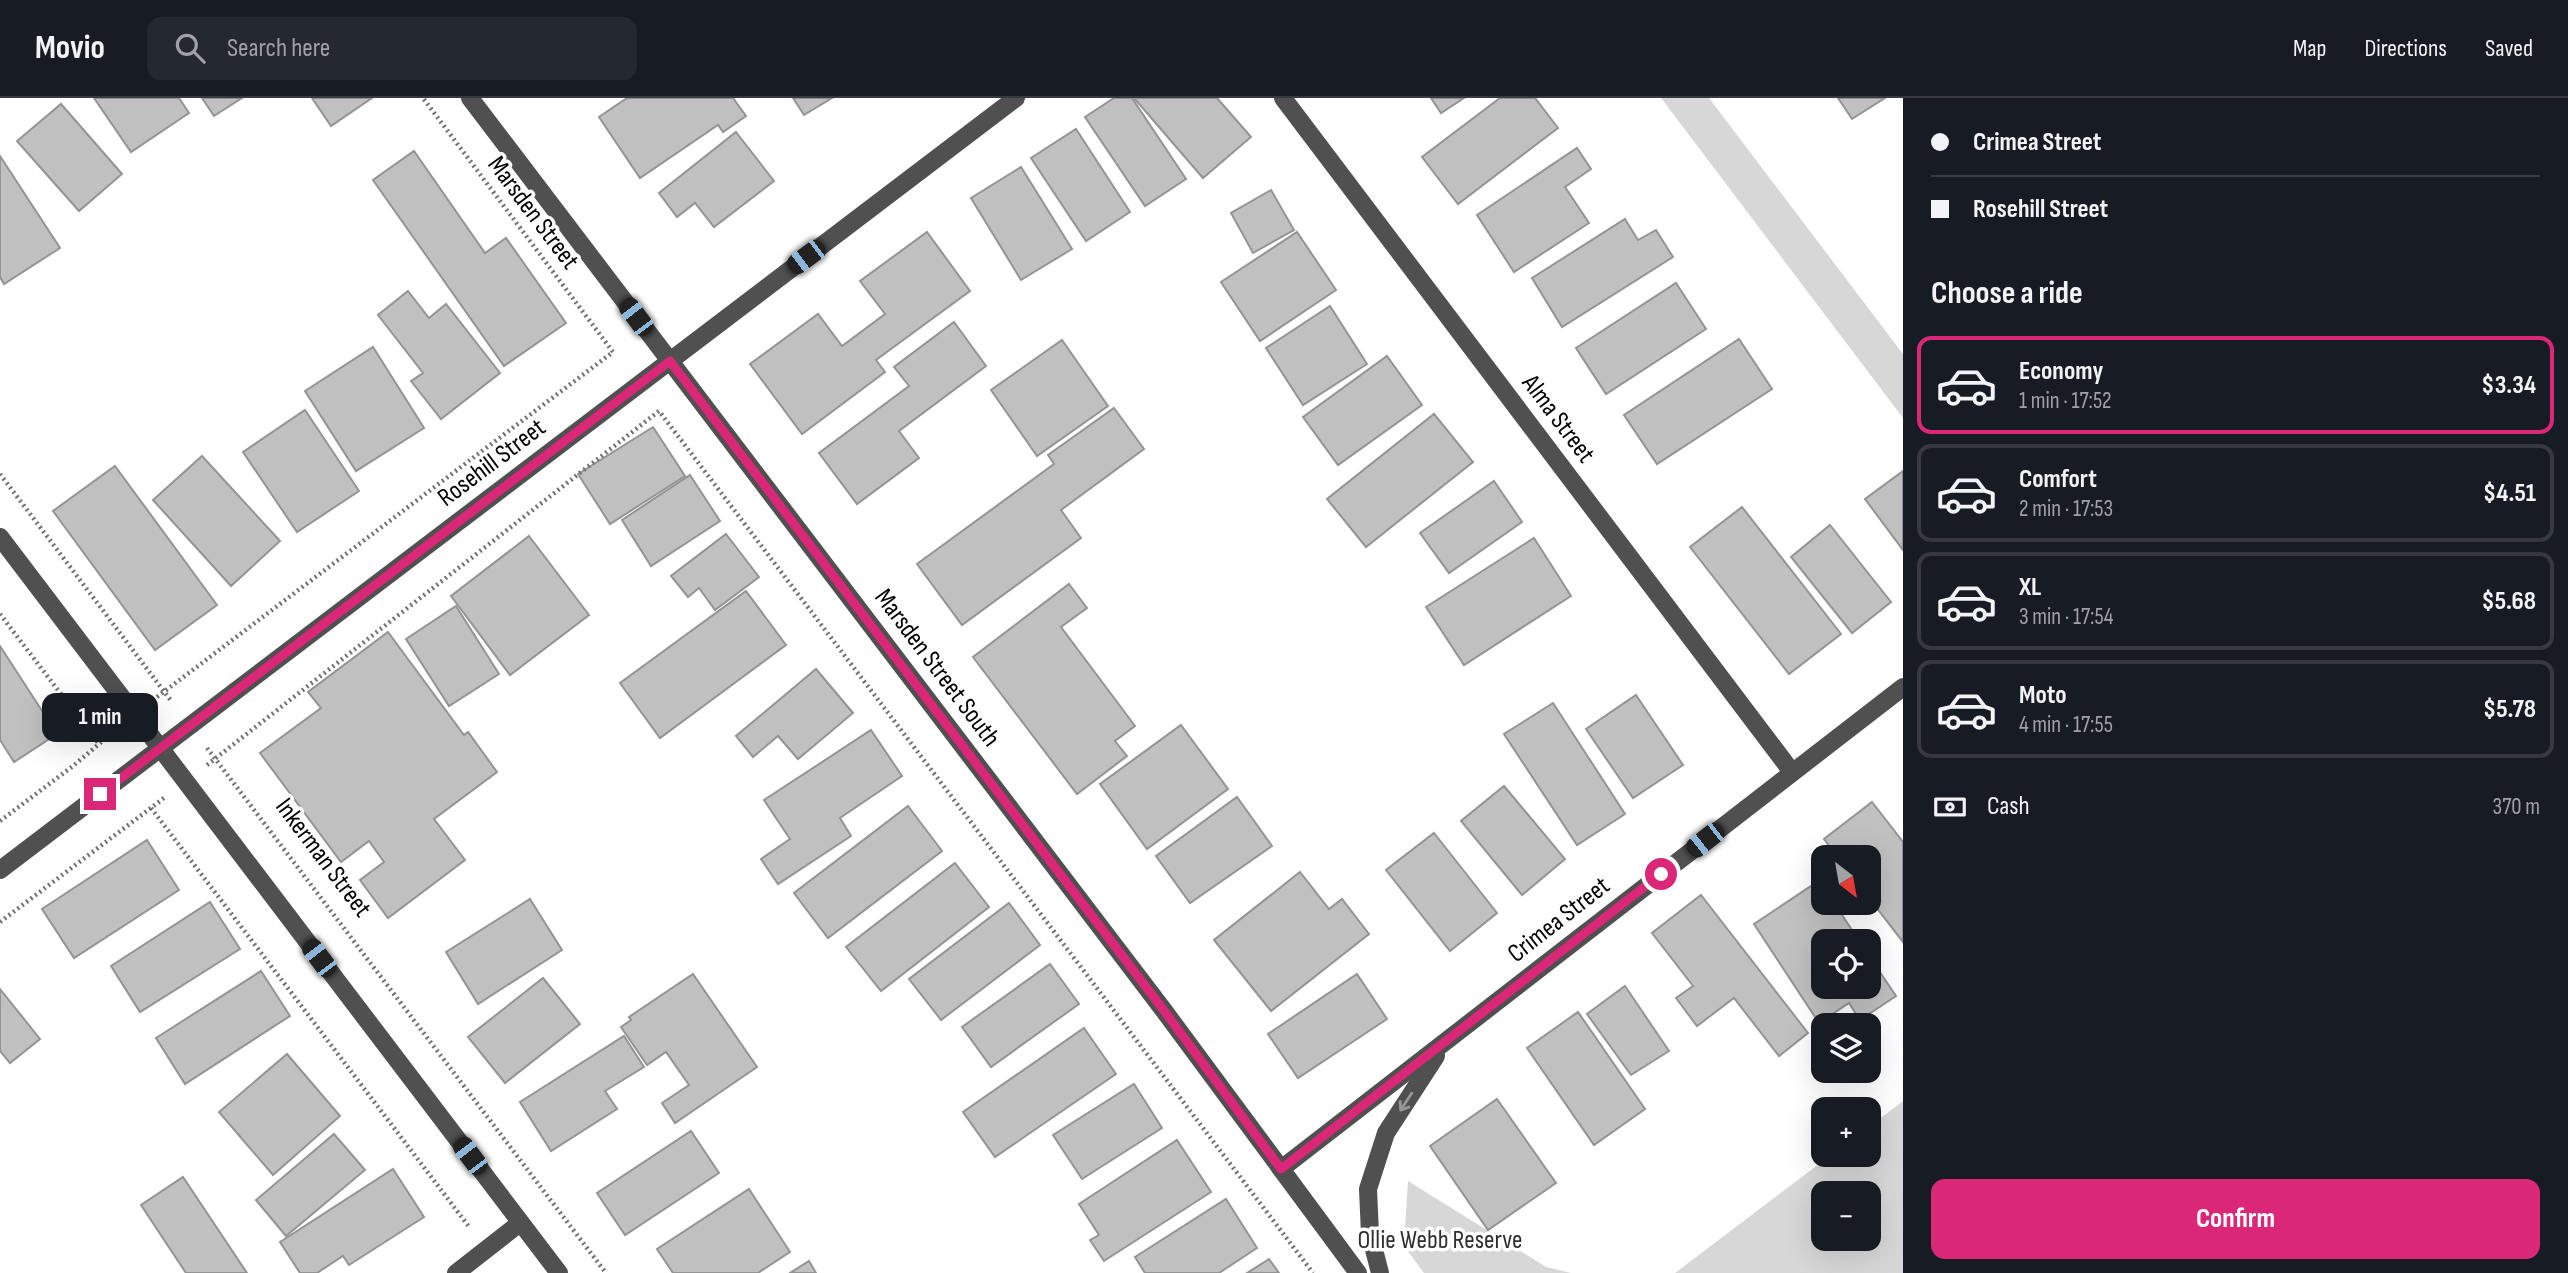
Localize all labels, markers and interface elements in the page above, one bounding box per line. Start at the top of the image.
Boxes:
search box [147,17,637,80]
text: Movio [35,28,105,68]
icon: search [171,29,209,67]
text: Search here [227,33,330,64]
text: Map [2293,34,2326,63]
text: Directions [2364,34,2447,63]
text: Saved [2485,34,2533,63]
text: Crimea Street [1973,127,2101,158]
street label: Marsden Street [481,150,586,276]
text: Rosehill Street [1973,194,2108,225]
car [783,236,830,278]
text: Choose a ride [1931,274,2083,313]
car [615,294,658,340]
icon: car [1935,354,1998,417]
text: Economy [2019,356,2103,387]
street label: Alma Street [1514,368,1601,469]
text: $3.34 [2481,370,2536,401]
text: 1 min · 17:52 [2019,387,2112,415]
street label: Rosehill Street [432,412,552,514]
icon: car [1935,462,1998,525]
text: Comfort [2019,464,2097,495]
text: $4.51 [2483,478,2536,509]
text: 2 min · 17:53 [2019,495,2113,523]
icon: car [1935,570,1998,633]
text: XL [2019,572,2041,603]
street label: Marsden Street South [868,583,1006,753]
text: $5.68 [2481,586,2536,617]
text: 3 min · 17:54 [2019,603,2113,631]
icon: car [1935,678,1998,741]
text: Moto [2019,680,2067,711]
callout: 1 min [42,692,158,742]
text: $5.78 [2483,694,2536,725]
text: 1 min [79,703,121,731]
text: 4 min · 17:55 [2019,711,2113,739]
route end [84,778,116,810]
icon: cash [1931,788,1969,826]
text: Cash [1987,791,2030,822]
street label: Inkerman Street [268,793,378,924]
text: 370 m [2493,793,2540,821]
car [1682,819,1729,861]
north arrow [1811,845,1881,915]
map controls [1811,845,1881,1251]
route start [1645,858,1677,890]
street label: Crimea Street [1502,871,1616,969]
button: locate [1811,929,1881,999]
car [298,935,341,981]
button: layers [1811,1013,1881,1083]
one-way arrow [1399,1091,1413,1111]
button: + [1811,1097,1881,1167]
car [449,1133,492,1179]
button: Confirm [1931,1179,2540,1259]
button: − [1811,1181,1881,1251]
park label: Ollie Webb Reserve [1357,1225,1523,1256]

